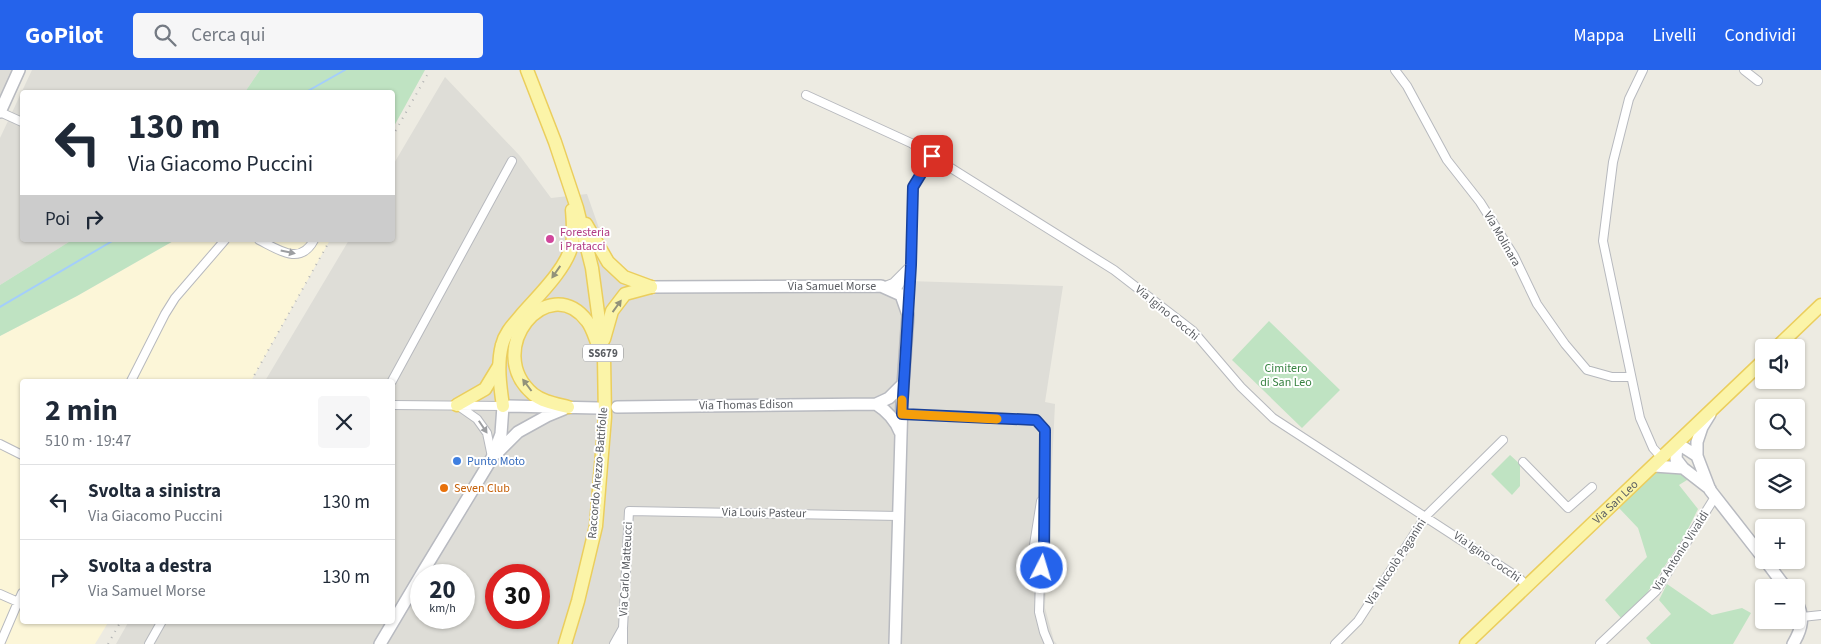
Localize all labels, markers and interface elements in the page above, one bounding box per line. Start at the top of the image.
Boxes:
search box [133,13,483,58]
text: GoPilot [25,18,103,53]
icon: search [151,21,179,49]
text: Cerca qui [191,22,265,49]
text: Mappa [1573,23,1624,48]
text: Livelli [1652,23,1696,48]
text: Condividi [1724,23,1796,48]
text: 130 m [128,102,220,152]
icon: left [45,110,110,175]
pin [911,135,953,177]
icon: arrive [918,142,946,170]
text: Via Giacomo Puccini [128,148,313,180]
icon: right [80,205,108,233]
text: Poi [45,206,70,233]
street label: Via Molinara [1479,208,1525,270]
place label: Foresteria i Pratacci [560,224,610,255]
marker: Foresteria i Pratacci [544,233,556,245]
one-way arrow [281,248,296,256]
one-way arrow [551,266,561,279]
street label: Via Samuel Morse [788,278,876,295]
street label: Via Igino Cocchi [1131,281,1203,345]
one-way arrow [611,300,622,313]
map controls [1755,339,1805,629]
button: sound [1755,339,1805,389]
road number: SS679 [583,344,623,362]
park label: Cimitero di San Leo [1260,360,1312,391]
one-way arrow [521,379,532,392]
text: 2 min [45,389,118,432]
button: close [318,396,370,448]
street label: Via Thomas Edison [699,396,793,414]
button: search [1755,399,1805,449]
street label: Raccordo Arezzo-Battifolle [584,406,612,539]
one-way arrow [478,420,487,433]
text: 510 m · 19:47 [45,430,132,452]
place label: Punto Moto [467,453,525,470]
marker: Punto Moto [451,455,463,467]
button: layers [1755,459,1805,509]
street label: Via San Leo [1589,476,1642,528]
text: Svolta a sinistra [88,478,221,505]
place label: Seven Club [454,480,510,497]
marker: Seven Club [438,482,450,494]
icon: left [45,488,73,516]
text: 130 m [322,489,370,516]
street label: Via Louis Pasteur [722,504,807,522]
text: Via Giacomo Puccini [88,505,223,527]
street label: Via Antonio Vivaldi [1649,507,1713,595]
street label: Via Niccolò Paganini [1362,515,1431,609]
button: + [1755,519,1805,569]
street label: Via Carlo Matteucci [615,521,637,617]
street label: Via Igino Cocchi [1450,527,1524,587]
position arrow [1015,541,1067,593]
text: Svolta a destra [88,553,212,580]
icon: right [45,563,73,591]
text: 130 m [322,564,370,591]
speed limit sign: 30 [485,564,550,629]
text: 20 [429,572,456,608]
button: − [1755,579,1805,629]
text: Via Samuel Morse [88,580,206,602]
text: km/h [429,600,456,617]

